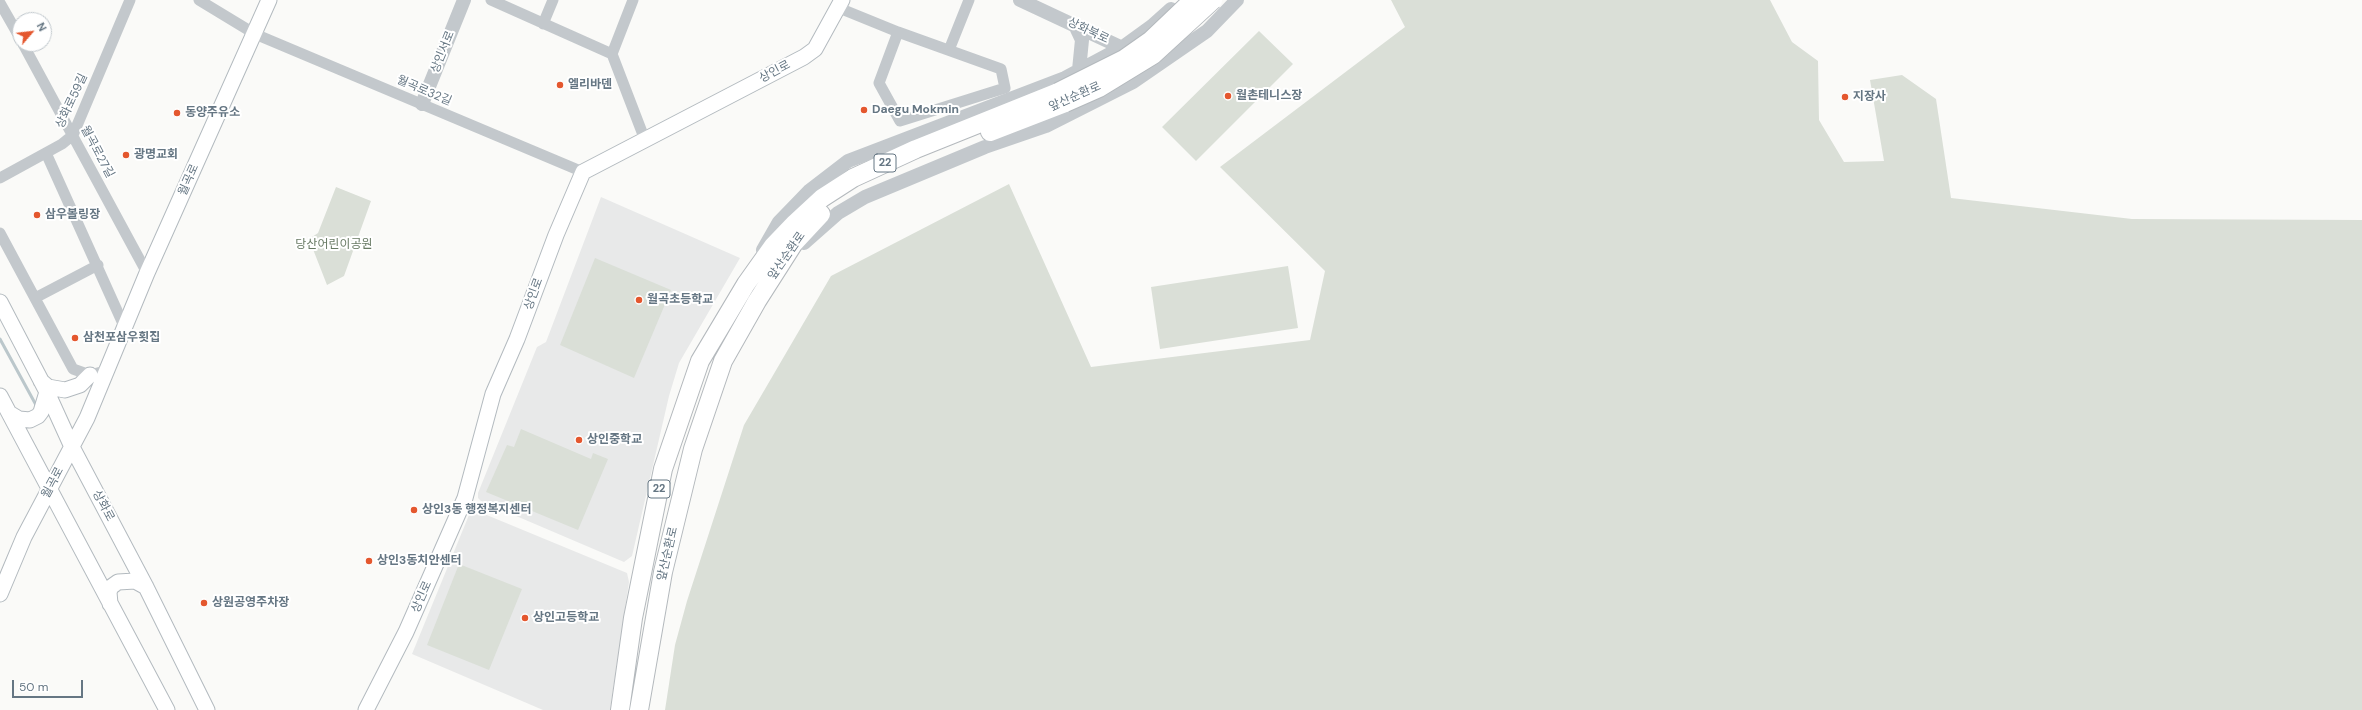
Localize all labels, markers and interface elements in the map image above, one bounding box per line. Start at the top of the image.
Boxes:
north arrow [12,12,52,52]
street label: 상화북로 [1065,15,1111,47]
text: N [34,20,50,34]
street label: 상인서로 [428,29,458,75]
street label: 상인로 [757,58,793,86]
street label: 상화로59길 [53,71,91,131]
street label: 월곡로32길 [394,73,454,109]
place label: 엘리바덴 [568,78,612,92]
street label: 앞산순환로 [1047,79,1103,115]
marker: 엘리바덴 [555,80,565,90]
place label: 월촌테니스장 [1236,89,1302,103]
place label: 지장사 [1853,90,1886,104]
marker: 월촌테니스장 [1223,91,1233,101]
marker: 지장사 [1840,92,1850,102]
place label: Daegu Mokmin [872,103,959,117]
marker: Daegu Mokmin [859,105,869,115]
place label: 동양주유소 [185,106,240,120]
marker: 동양주유소 [172,108,182,118]
street label: 월곡로27길 [77,123,117,181]
place label: 광명교회 [134,148,178,162]
marker: 광명교회 [121,150,131,160]
road number: 22 [874,154,896,172]
street label: 월곡로 [176,162,202,198]
place label: 삼우볼링장 [45,208,100,222]
marker: 삼우볼링장 [32,210,42,220]
street label: 앞산순환로 [765,229,809,283]
park label: 당산어린이공원 [295,238,373,252]
street label: 상인로 [522,276,546,312]
place label: 월곡초등학교 [647,293,713,307]
marker: 월곡초등학교 [634,295,644,305]
place label: 삼천포삼우횟집 [83,331,160,345]
marker: 삼천포삼우횟집 [70,333,80,343]
place label: 상인중학교 [587,433,642,447]
marker: 상인중학교 [574,435,584,445]
street label: 월곡로 [39,465,67,501]
road number: 22 [648,480,670,498]
street label: 상화로 [89,488,117,524]
place label: 상인3동 행정복지센터 [422,503,531,517]
marker: 상인3동 행정복지센터 [409,505,419,515]
street label: 앞산순환로 [655,525,681,583]
place label: 상인3동치안센터 [377,554,462,568]
marker: 상인3동치안센터 [364,556,374,566]
street label: 상인로 [409,579,435,615]
place label: 상원공영주차장 [212,596,289,610]
marker: 상원공영주차장 [199,598,209,608]
place label: 상인고등학교 [533,611,599,625]
marker: 상인고등학교 [520,613,530,623]
scale bar [14,672,85,698]
text: 50 m [19,679,48,695]

